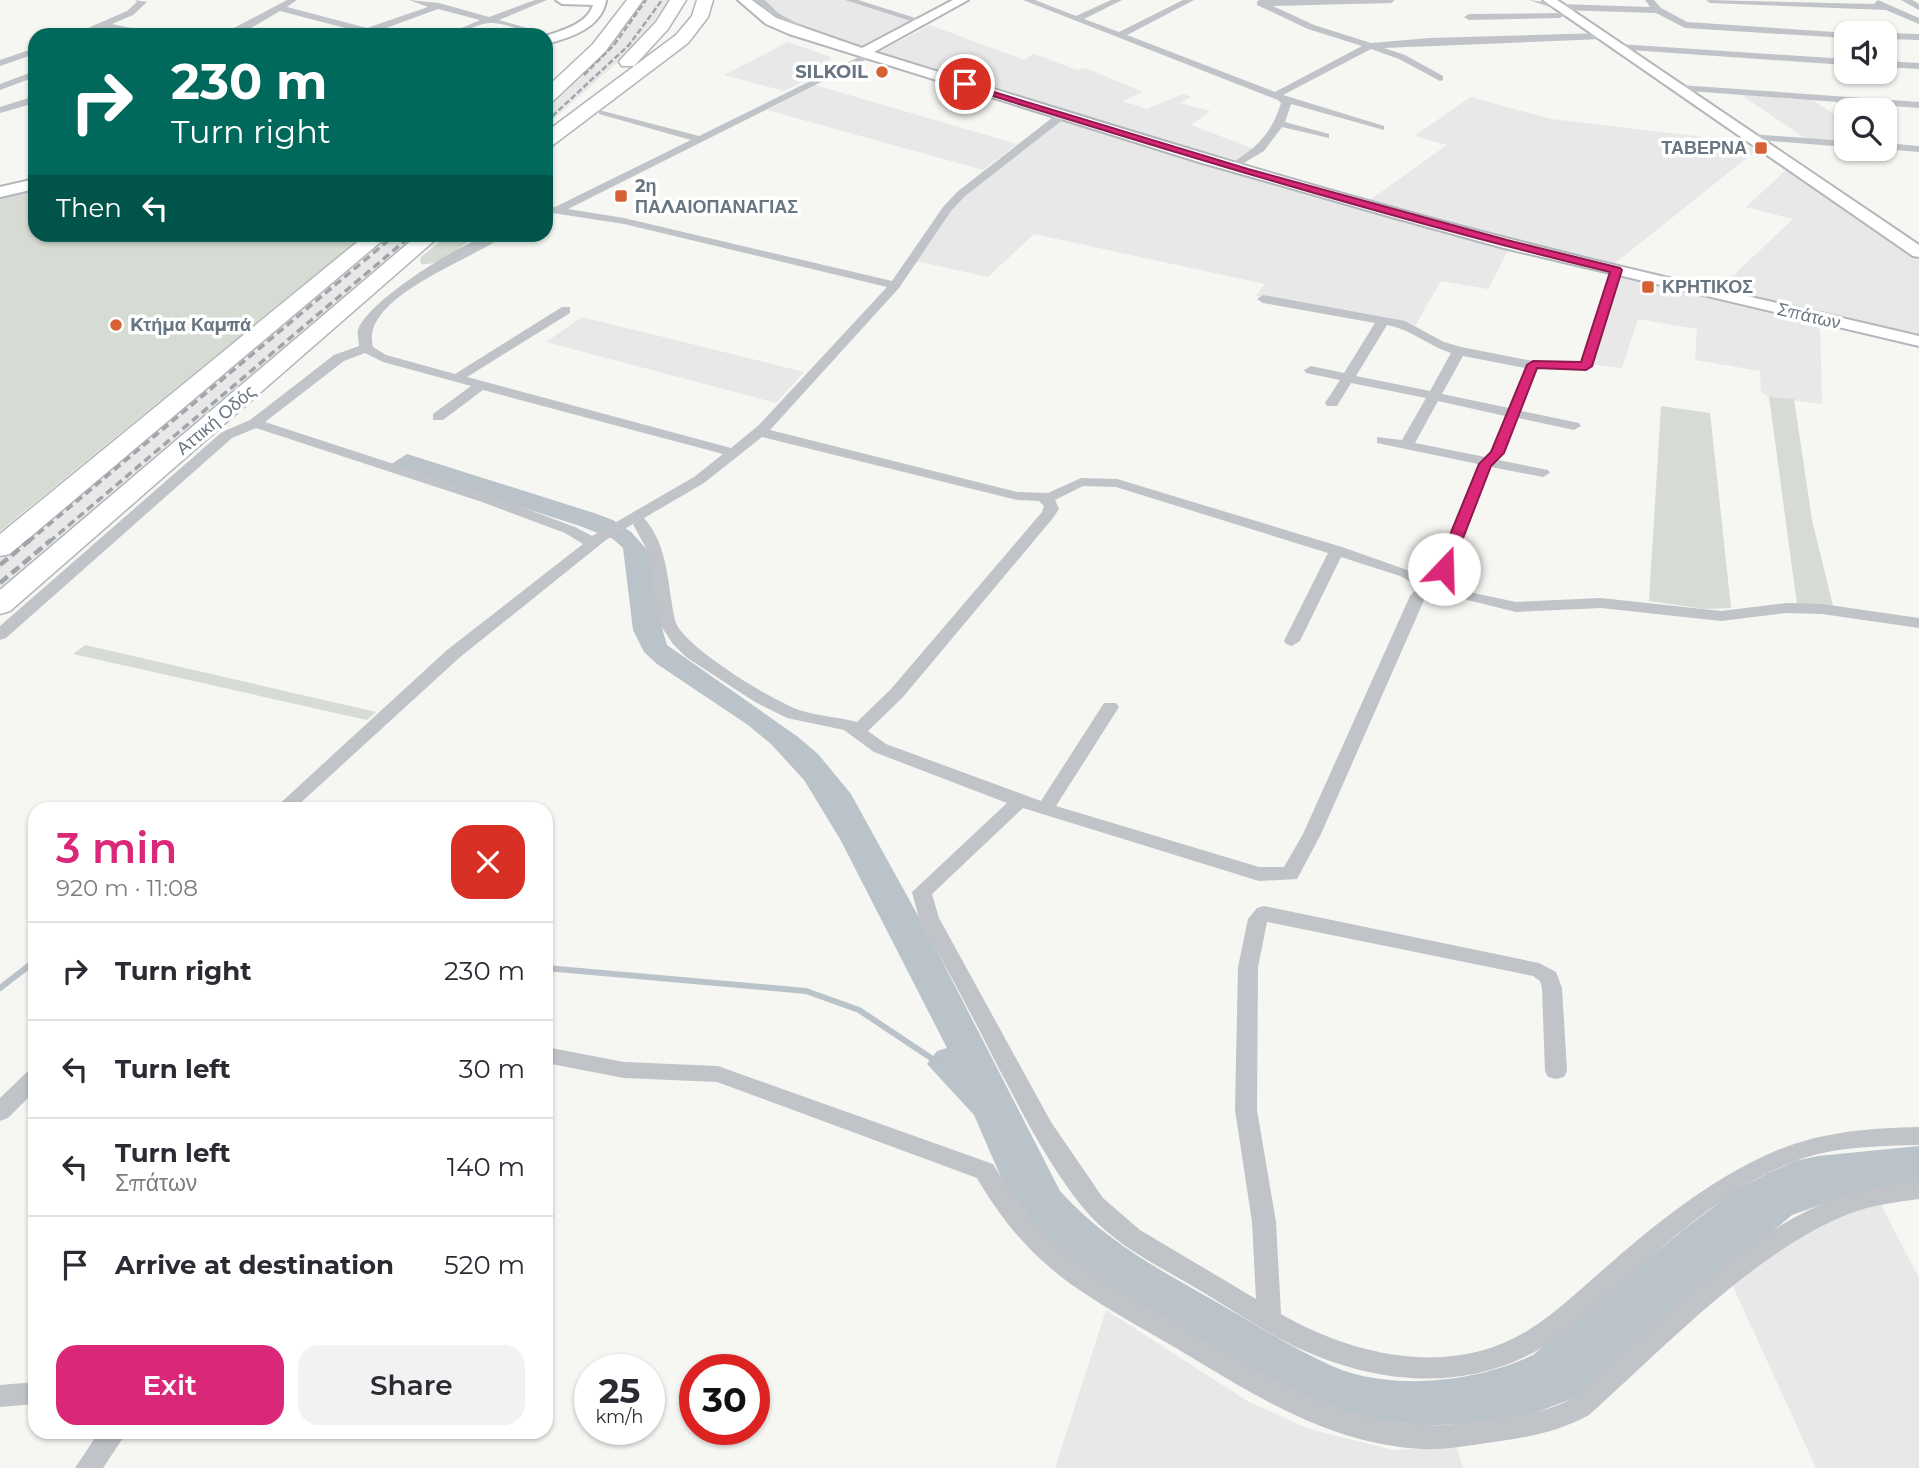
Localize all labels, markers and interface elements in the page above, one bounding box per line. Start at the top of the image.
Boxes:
map controls [1834,21,1897,161]
button: sound [1834,21,1897,84]
text: 230 m [171,52,327,111]
pin [935,54,995,114]
icon: right [56,56,147,147]
place label: SILKOIL [795,61,868,83]
marker: SILKOIL [874,64,890,80]
icon: arrive [946,65,984,103]
button: search [1834,98,1897,161]
text: Turn right [171,112,331,151]
place label: ΤΑΒΕΡΝΑ [1661,137,1747,159]
marker: ΤΑΒΕΡΝΑ [1753,140,1769,156]
place label: 2η ΠΑΛΑΙΟΠΑΝΑΓΙΑΣ [635,175,798,218]
marker: 2η ΠΑΛΑΙΟΠΑΝΑΓΙΑΣ [613,188,629,204]
icon: left [136,189,174,227]
text: Then [56,192,122,224]
place label: ΚΡΗΤΙΚΟΣ [1662,276,1753,298]
marker: ΚΡΗΤΙΚΟΣ [1640,279,1656,295]
street label: Σπάτων [1775,298,1843,334]
place label: Kτήμα Καμπά [130,314,251,336]
marker: Kτήμα Καμπά [108,317,124,333]
street label: Αττική Οδός [172,380,260,459]
position arrow [1407,532,1481,606]
text: 3 min [56,822,177,874]
button: close [451,825,525,899]
text: 920 m · 11:08 [56,874,198,902]
icon: right [56,952,94,990]
text: Turn right [115,955,251,987]
text: 230 m [444,955,525,987]
icon: left [56,1050,94,1088]
text: Turn left [115,1053,231,1085]
text: 30 m [459,1053,525,1085]
text: Turn left [115,1137,231,1169]
icon: left [56,1148,94,1186]
text: 140 m [447,1151,525,1183]
text: Σπάτων [115,1169,197,1197]
icon: arrive [56,1246,94,1284]
text: Arrive at destination [115,1249,394,1281]
text: 520 m [444,1249,525,1281]
button: Exit [56,1345,284,1425]
button: Share [298,1345,525,1425]
speed limit sign: 30 [679,1354,770,1445]
text: 25 [599,1369,640,1412]
text: km/h [595,1406,644,1428]

